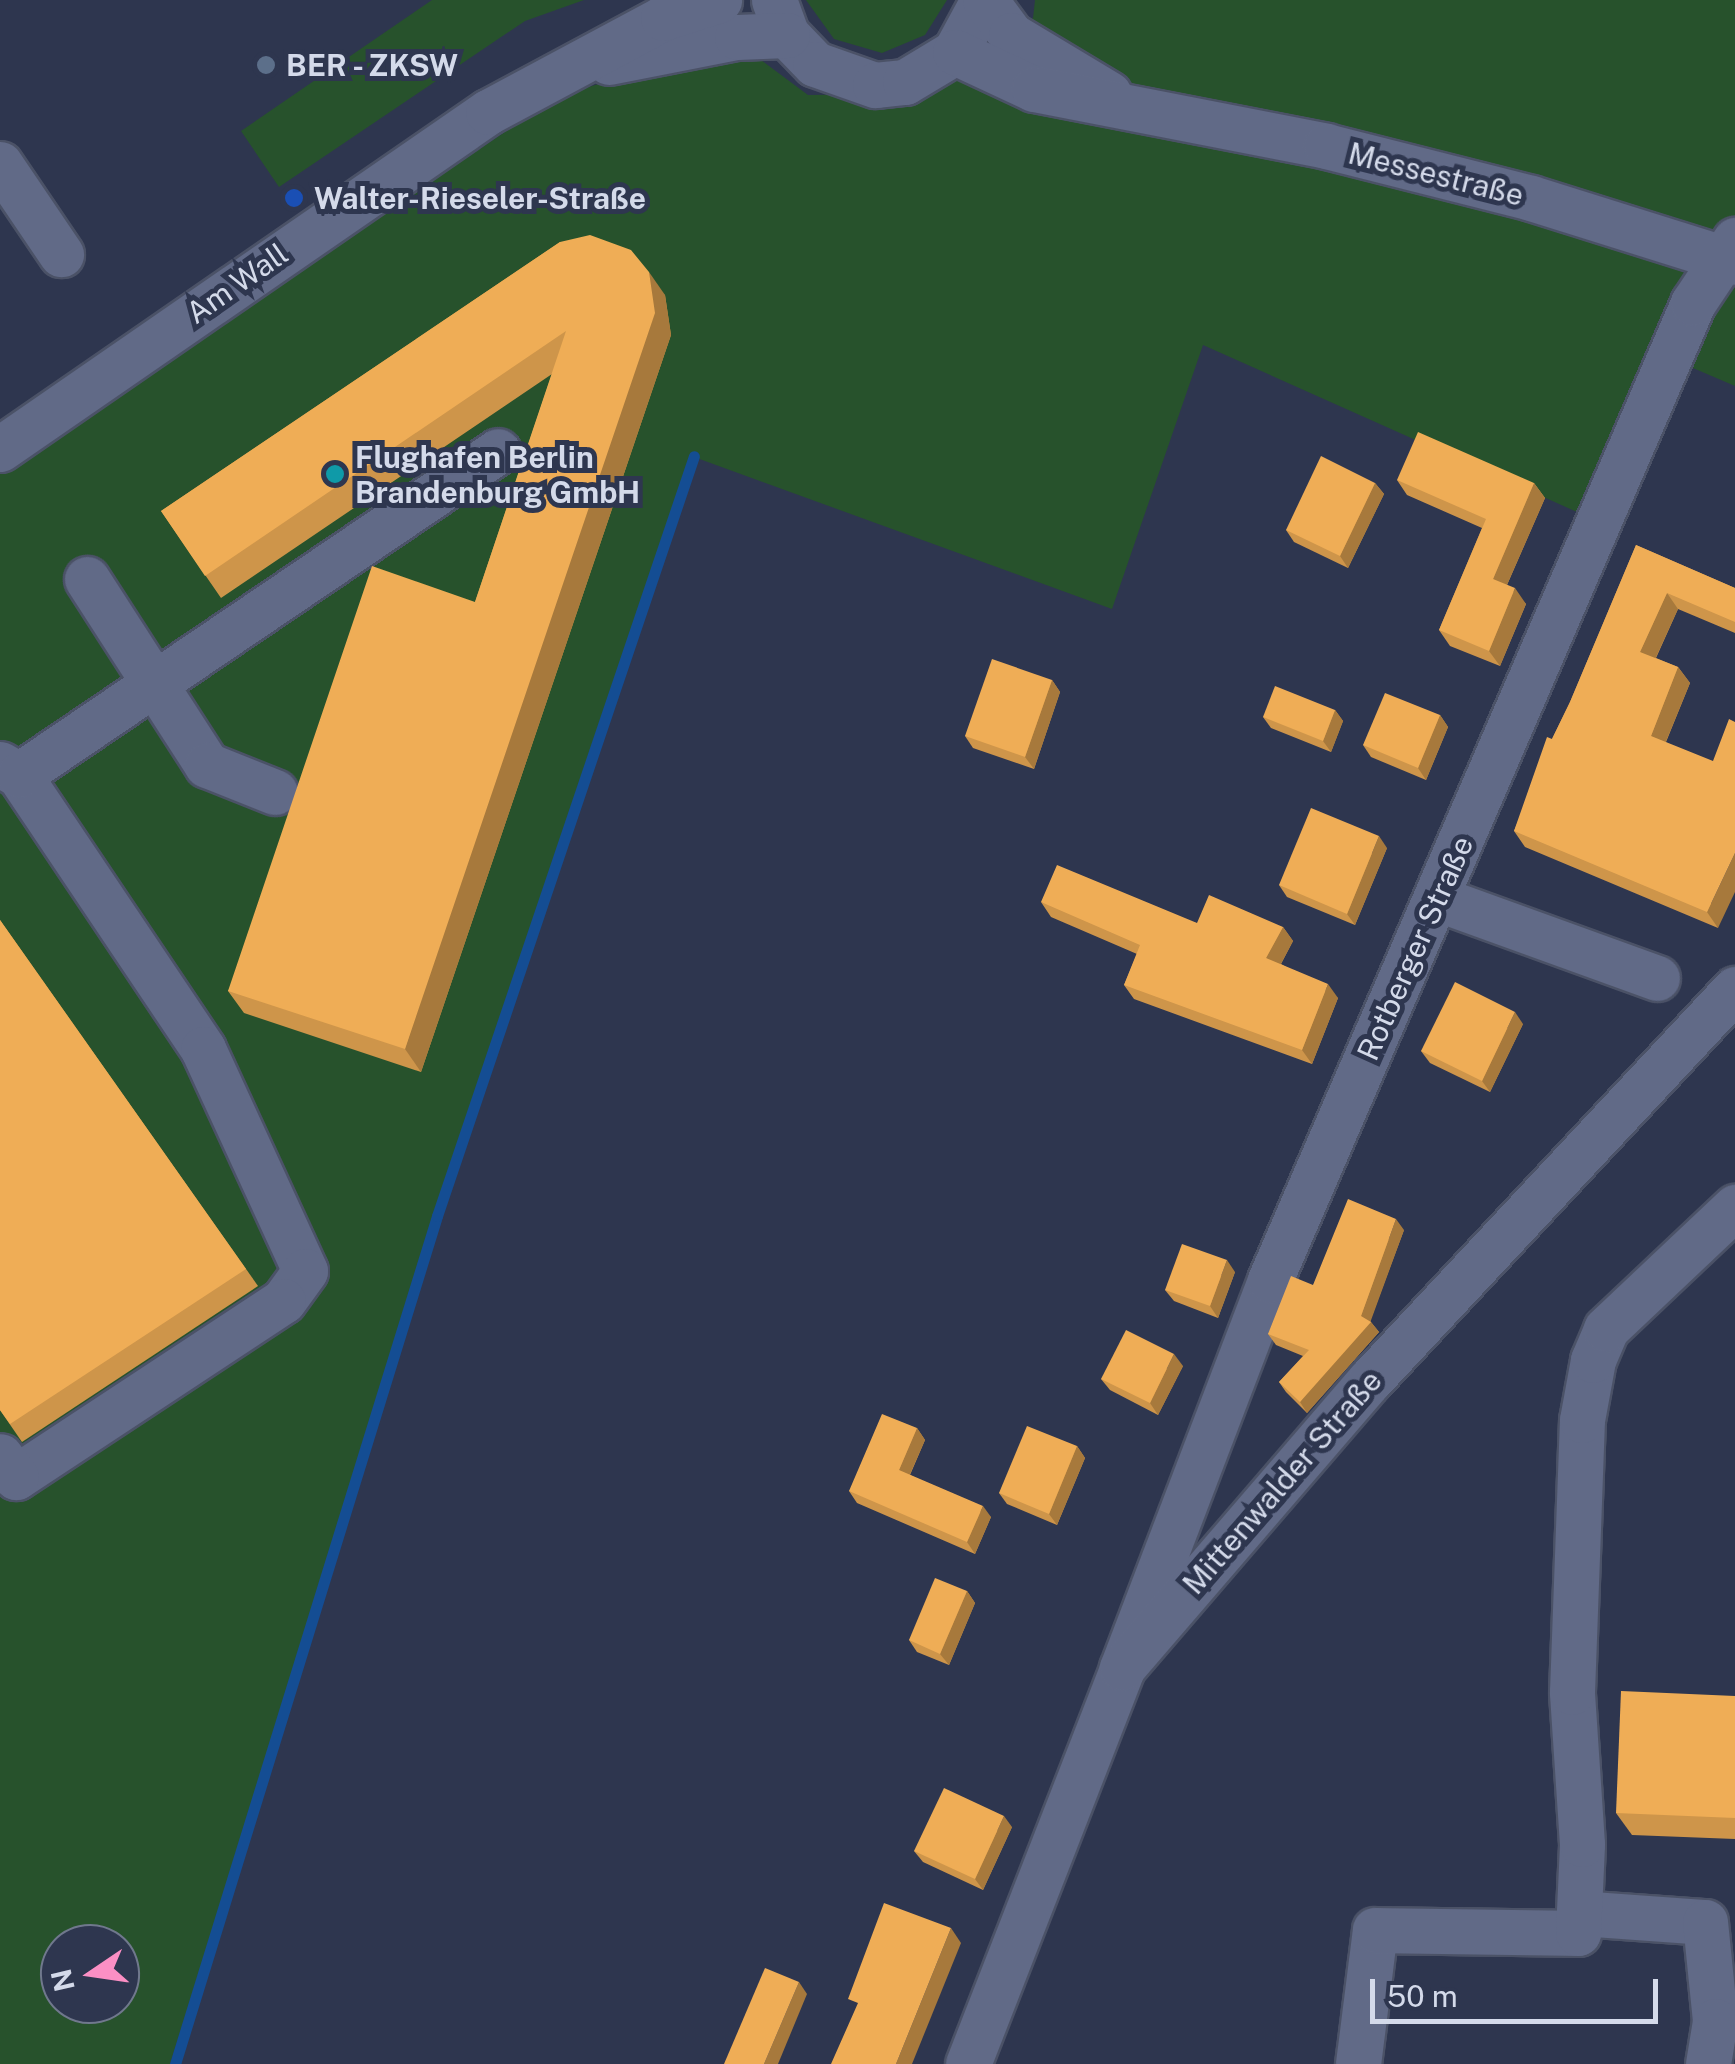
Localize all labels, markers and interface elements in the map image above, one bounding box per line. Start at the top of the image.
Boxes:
place label: BER - ZKSW [286,47,462,83]
marker: BER - ZKSW [255,54,277,76]
street label: Messestraße [1345,135,1527,213]
place label: Walter-Rieseler-Straße [314,180,646,216]
marker: Walter-Rieseler-Straße [283,187,305,209]
street label: Am Wall [179,235,295,331]
place label: Flughafen Berlin Brandenburg GmbH [355,439,640,510]
marker: Flughafen Berlin Brandenburg GmbH [324,463,346,485]
street label: Rotberger Straße [1349,830,1481,1066]
street label: Mittenwalder Straße [1175,1363,1389,1601]
north arrow [40,1924,140,2024]
scale bar [1375,1959,1662,2021]
text: N [44,1966,81,1995]
text: 50 m [1387,1978,1458,2014]

